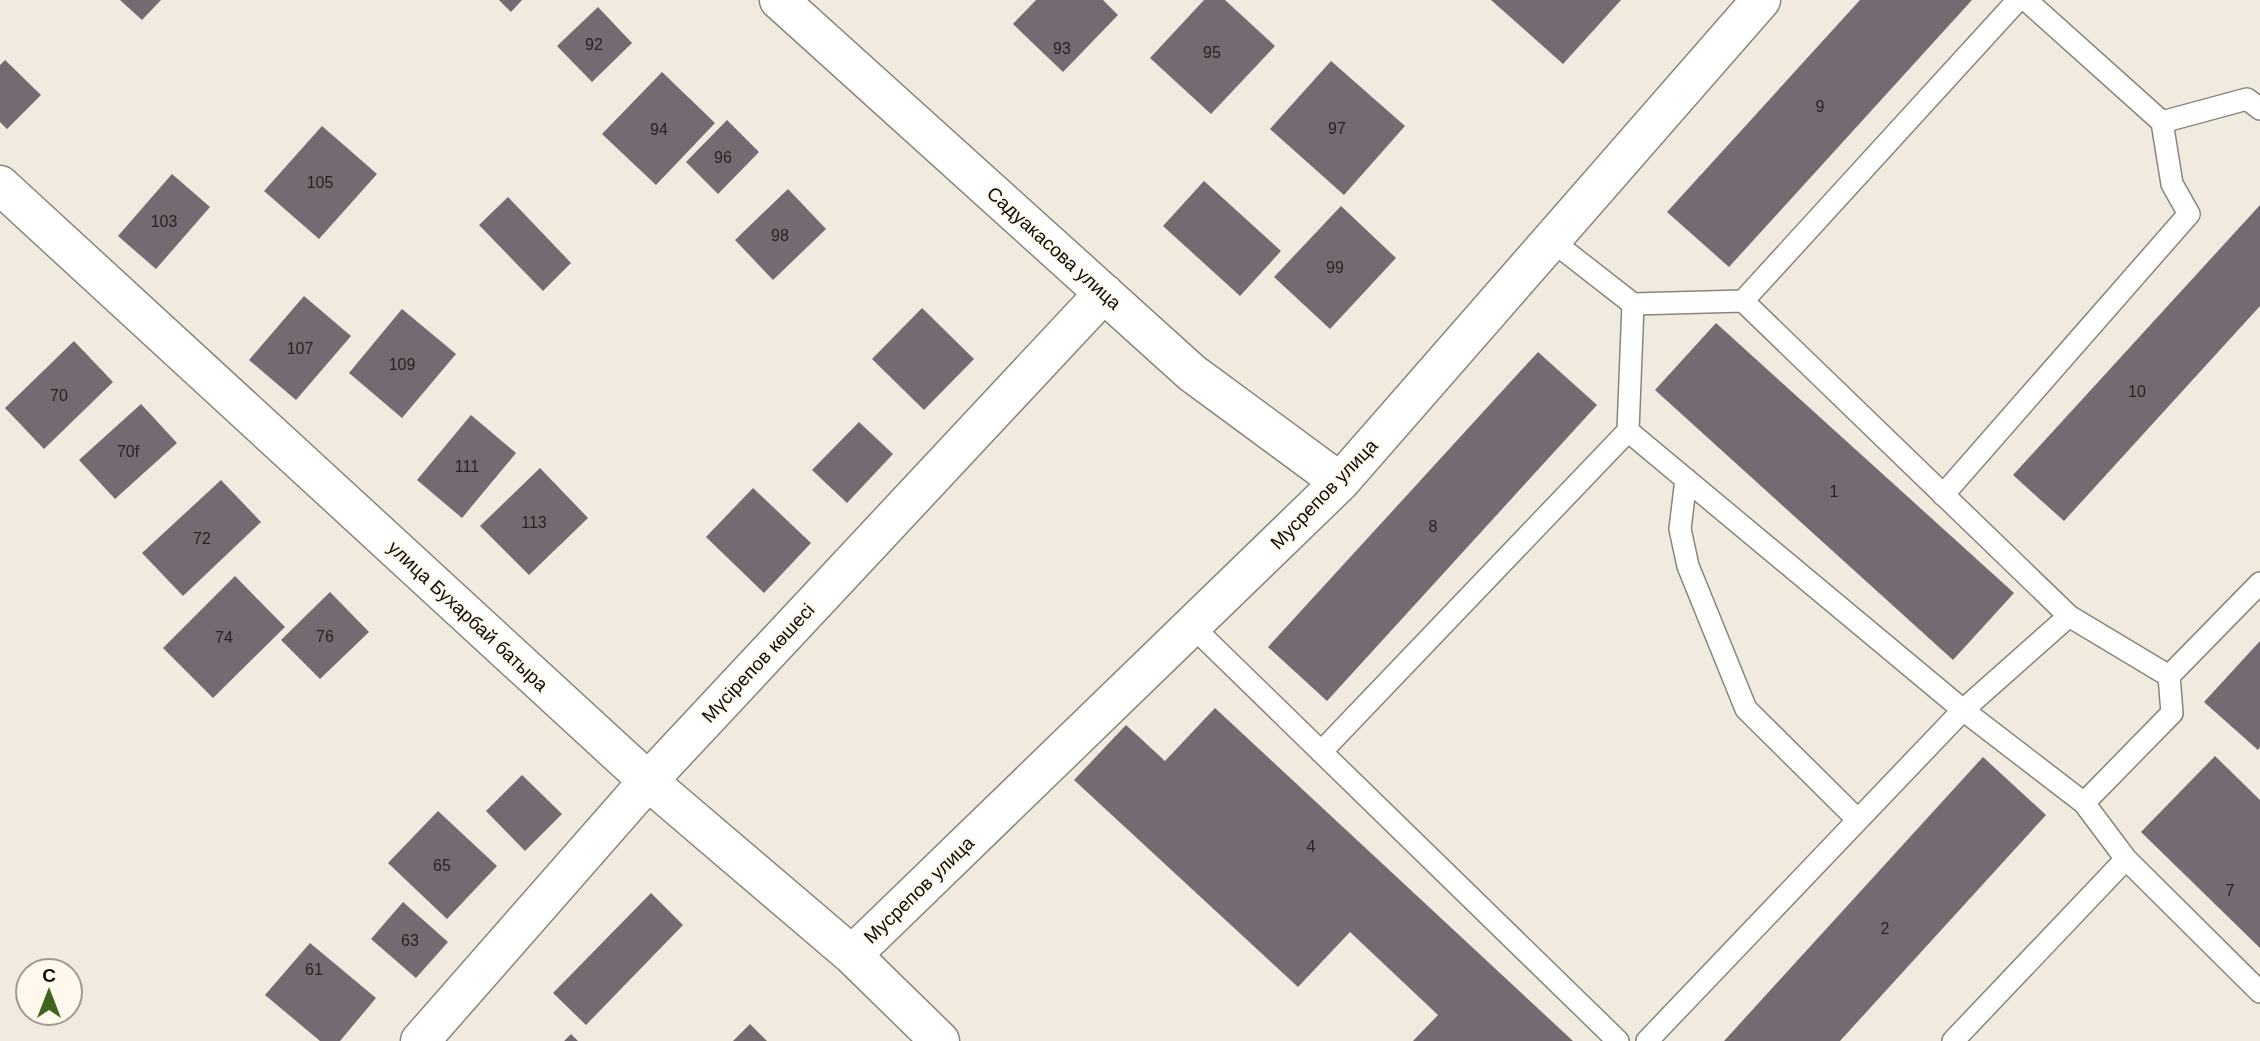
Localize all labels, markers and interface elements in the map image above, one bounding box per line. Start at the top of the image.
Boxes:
house number: 92 [585,36,603,53]
house number: 93 [1053,40,1071,57]
house number: 95 [1203,44,1221,61]
house number: 9 [1816,98,1825,115]
house number: 97 [1328,120,1346,137]
house number: 94 [650,121,668,138]
house number: 96 [714,149,732,166]
house number: 105 [307,174,333,191]
street label: Садуакасова улица [983,182,1126,314]
house number: 103 [151,213,177,230]
house number: 98 [771,227,789,244]
house number: 99 [1326,259,1344,276]
house number: 107 [287,340,313,357]
house number: 109 [389,356,415,373]
house number: 10 [2128,383,2146,400]
house number: 70 [50,387,68,404]
street label: Мусрепов улица [1266,434,1382,553]
house number: 70f [117,443,140,460]
house number: 111 [455,458,479,475]
house number: 1 [1830,483,1839,500]
house number: 113 [521,514,547,531]
house number: 8 [1429,518,1438,535]
house number: 72 [193,530,211,547]
street label: улица Бухарбай батыра [384,537,552,696]
street label: Мүсірепов көшесі [698,599,818,727]
house number: 76 [316,628,334,645]
house number: 74 [215,629,233,646]
street label: Мусрепов улица [860,832,979,948]
house number: 4 [1307,838,1316,855]
house number: 65 [433,857,451,874]
house number: 7 [2226,882,2235,899]
house number: 2 [1881,920,1890,937]
house number: 63 [401,932,419,949]
north arrow [14,957,84,1027]
house number: 61 [305,961,323,978]
text: С [42,965,56,986]

